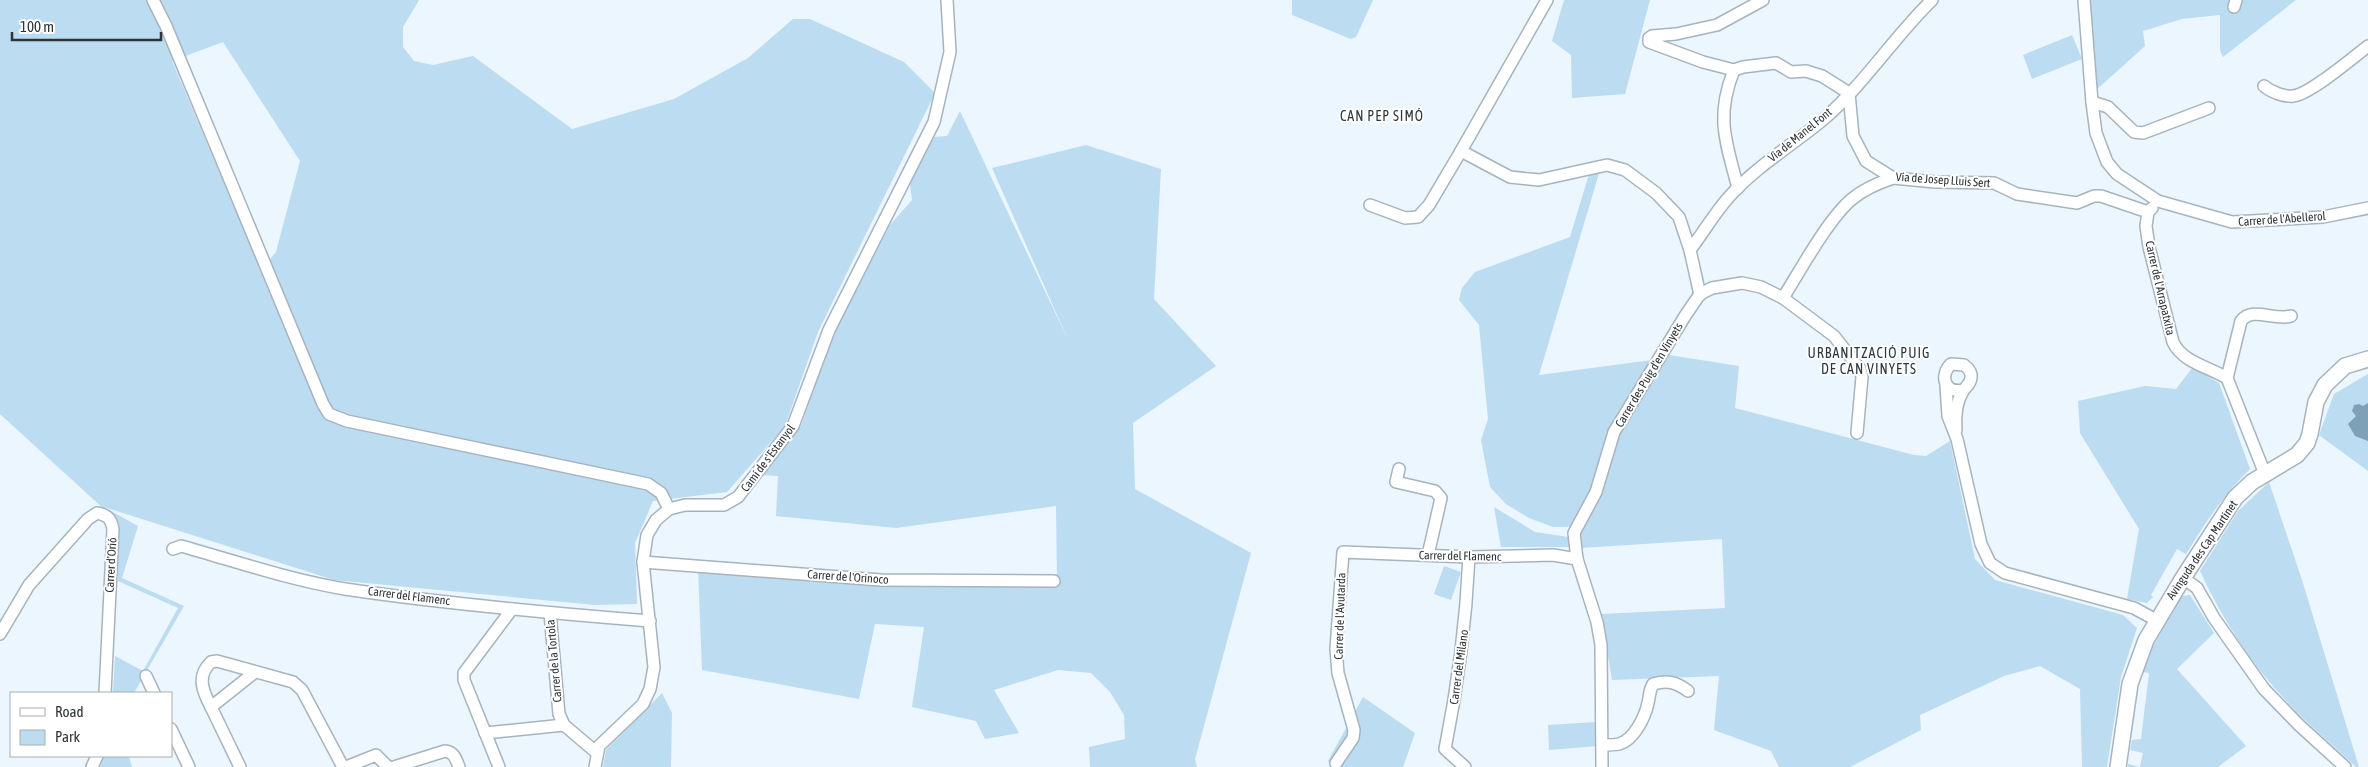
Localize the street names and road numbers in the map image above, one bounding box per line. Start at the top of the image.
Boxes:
street label: Vía de Manel Font [1765,105,1835,165]
street label: Vía de Josep Lluis Sert [1895,170,1991,190]
street label: Carrer de l'Abellerol [2238,209,2327,229]
street label: Carrer de l'Arrapatxita [2142,240,2178,336]
street label: Carrer des Puig d'en Vinyets [1612,320,1686,430]
street label: Camí de s'Estanyol [738,421,798,495]
street label: Avinguda des Cap Martinet [2164,497,2241,602]
street label: Carrer d'Orió [103,537,119,593]
street label: Carrer del Flamenc [1419,548,1502,564]
street label: Carrer de l'Orinoco [807,567,889,587]
street label: Carrer de l'Avutarda [1331,572,1349,660]
street label: Carrer del Flamenc [367,584,451,608]
street label: Carrer de la Tortola [543,619,565,703]
street label: Carrer del Milano [1447,628,1471,705]

